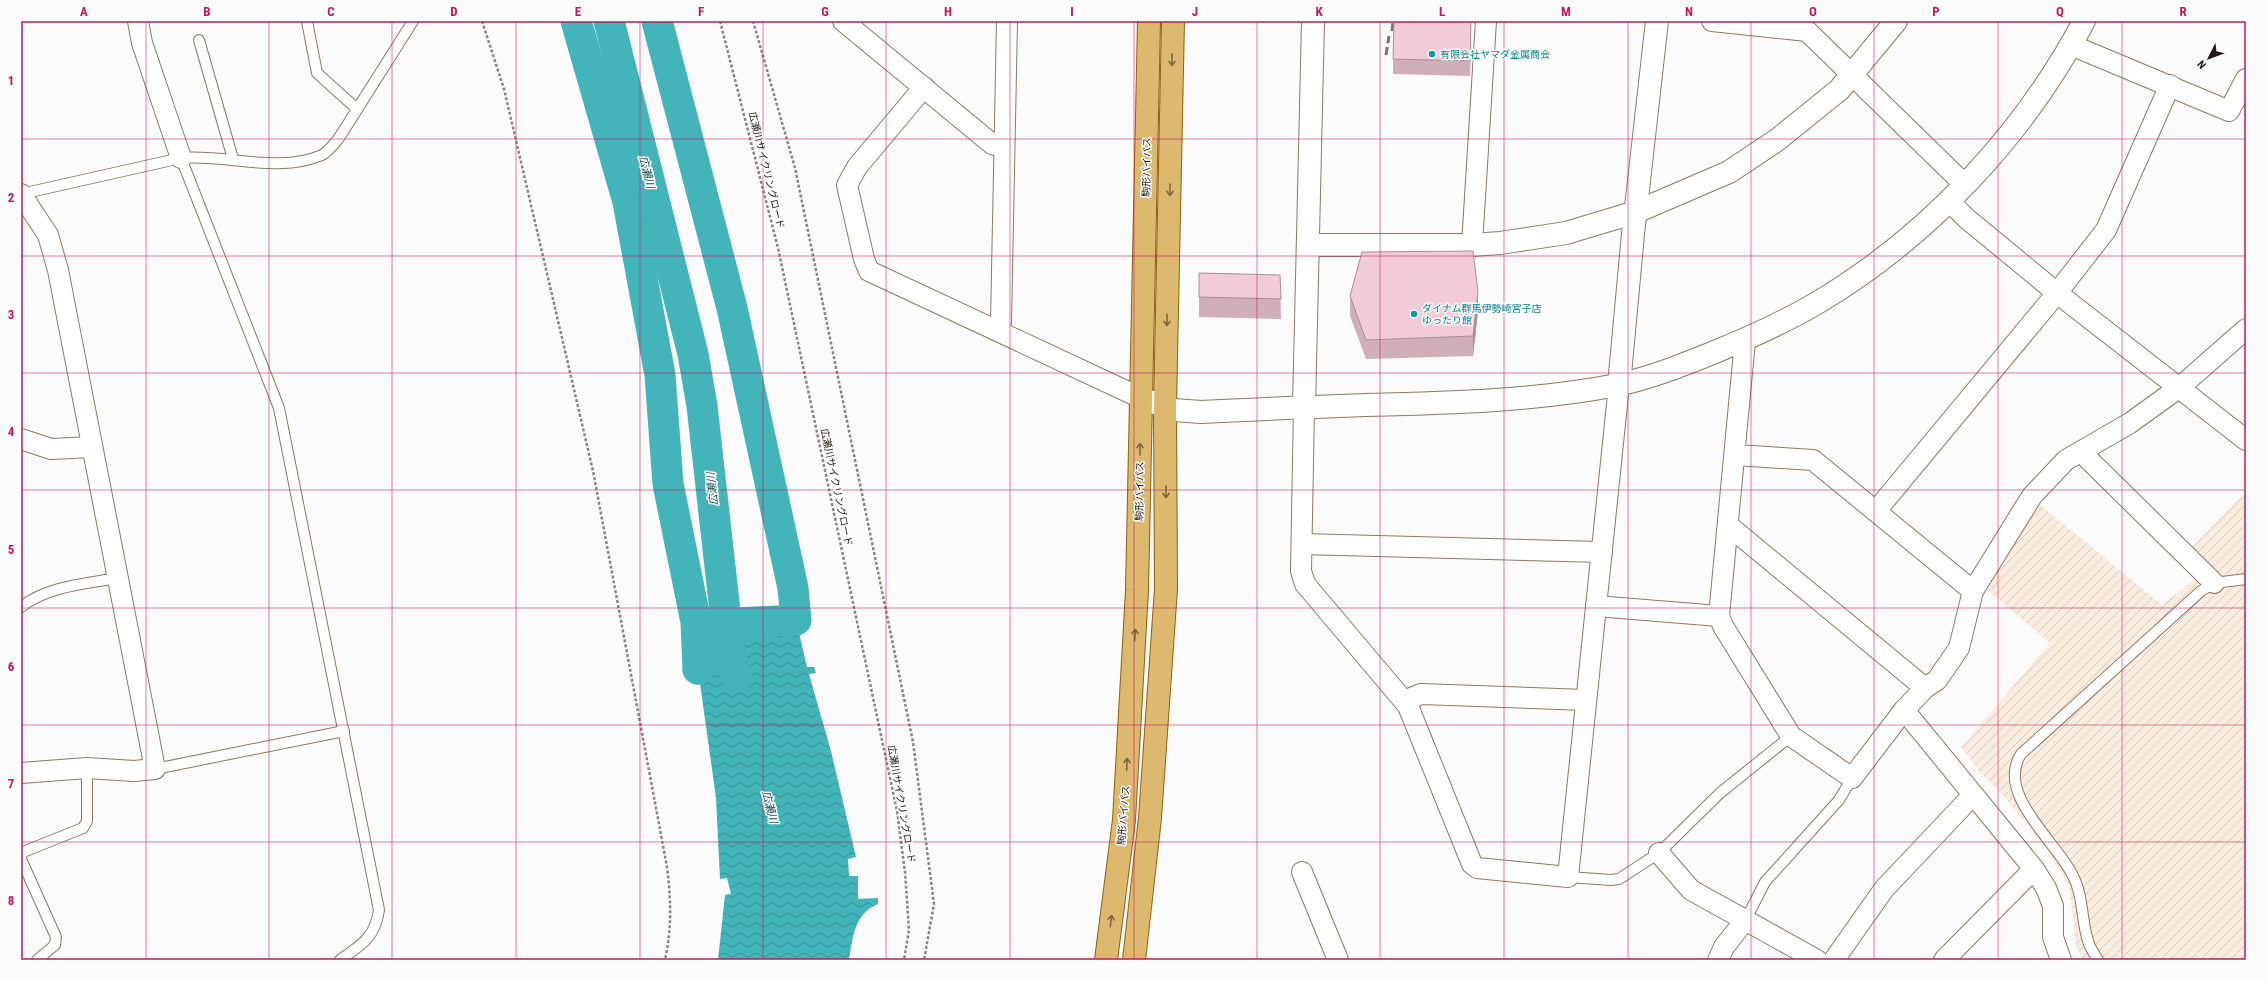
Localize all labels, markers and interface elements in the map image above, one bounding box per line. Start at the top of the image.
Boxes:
text: A [80,4,88,19]
text: B [203,4,211,19]
text: C [327,4,335,19]
text: D [450,4,458,19]
text: E [575,4,582,19]
text: F [698,4,704,19]
text: G [821,4,829,19]
text: H [944,4,952,19]
text: I [1070,4,1074,19]
text: J [1192,4,1198,19]
text: K [1315,4,1323,19]
text: L [1439,4,1445,19]
text: M [1561,4,1571,19]
text: N [1685,4,1693,19]
text: O [1809,4,1817,19]
text: P [1932,4,1940,19]
text: Q [2056,4,2064,19]
text: R [2179,4,2187,19]
north arrow [2189,38,2229,78]
marker: 有限会社ヤマダ金属商会 [1427,49,1437,59]
place label: 有限会社ヤマダ金属商会 [1440,49,1550,60]
one-way arrow [1169,53,1176,66]
text: N [2195,57,2209,71]
text: 1 [8,73,14,88]
street label: 広瀬川サイクリングロード [747,111,786,230]
street label: 駒形バイパス [1140,137,1153,197]
water label: 広瀬川 [636,155,657,191]
one-way arrow [1166,183,1173,196]
text: 2 [8,190,15,205]
place label: ダイナム群馬伊勢崎宮子店 ゆったり館 [1422,303,1542,326]
text: 3 [8,307,14,322]
marker: ダイナム群馬伊勢崎宮子店 ゆったり館 [1409,309,1419,319]
one-way arrow [1163,313,1171,326]
text: 4 [8,424,15,439]
street label: 広瀬川サイクリングロード [819,427,854,547]
one-way arrow [1136,443,1144,456]
street label: 駒形バイパス [1133,461,1146,521]
water label: 広瀬川 [704,471,721,506]
one-way arrow [1162,485,1169,498]
text: 5 [8,542,15,557]
one-way arrow [1131,628,1138,641]
text: 6 [8,659,15,674]
street label: 広瀬川サイクリングロード [886,744,917,864]
one-way arrow [1124,758,1131,771]
text: 7 [8,776,15,791]
street label: 駒形バイパス [1115,785,1132,845]
water label: 広瀬川 [759,790,780,826]
text: 8 [8,893,14,908]
one-way arrow [1107,915,1115,928]

